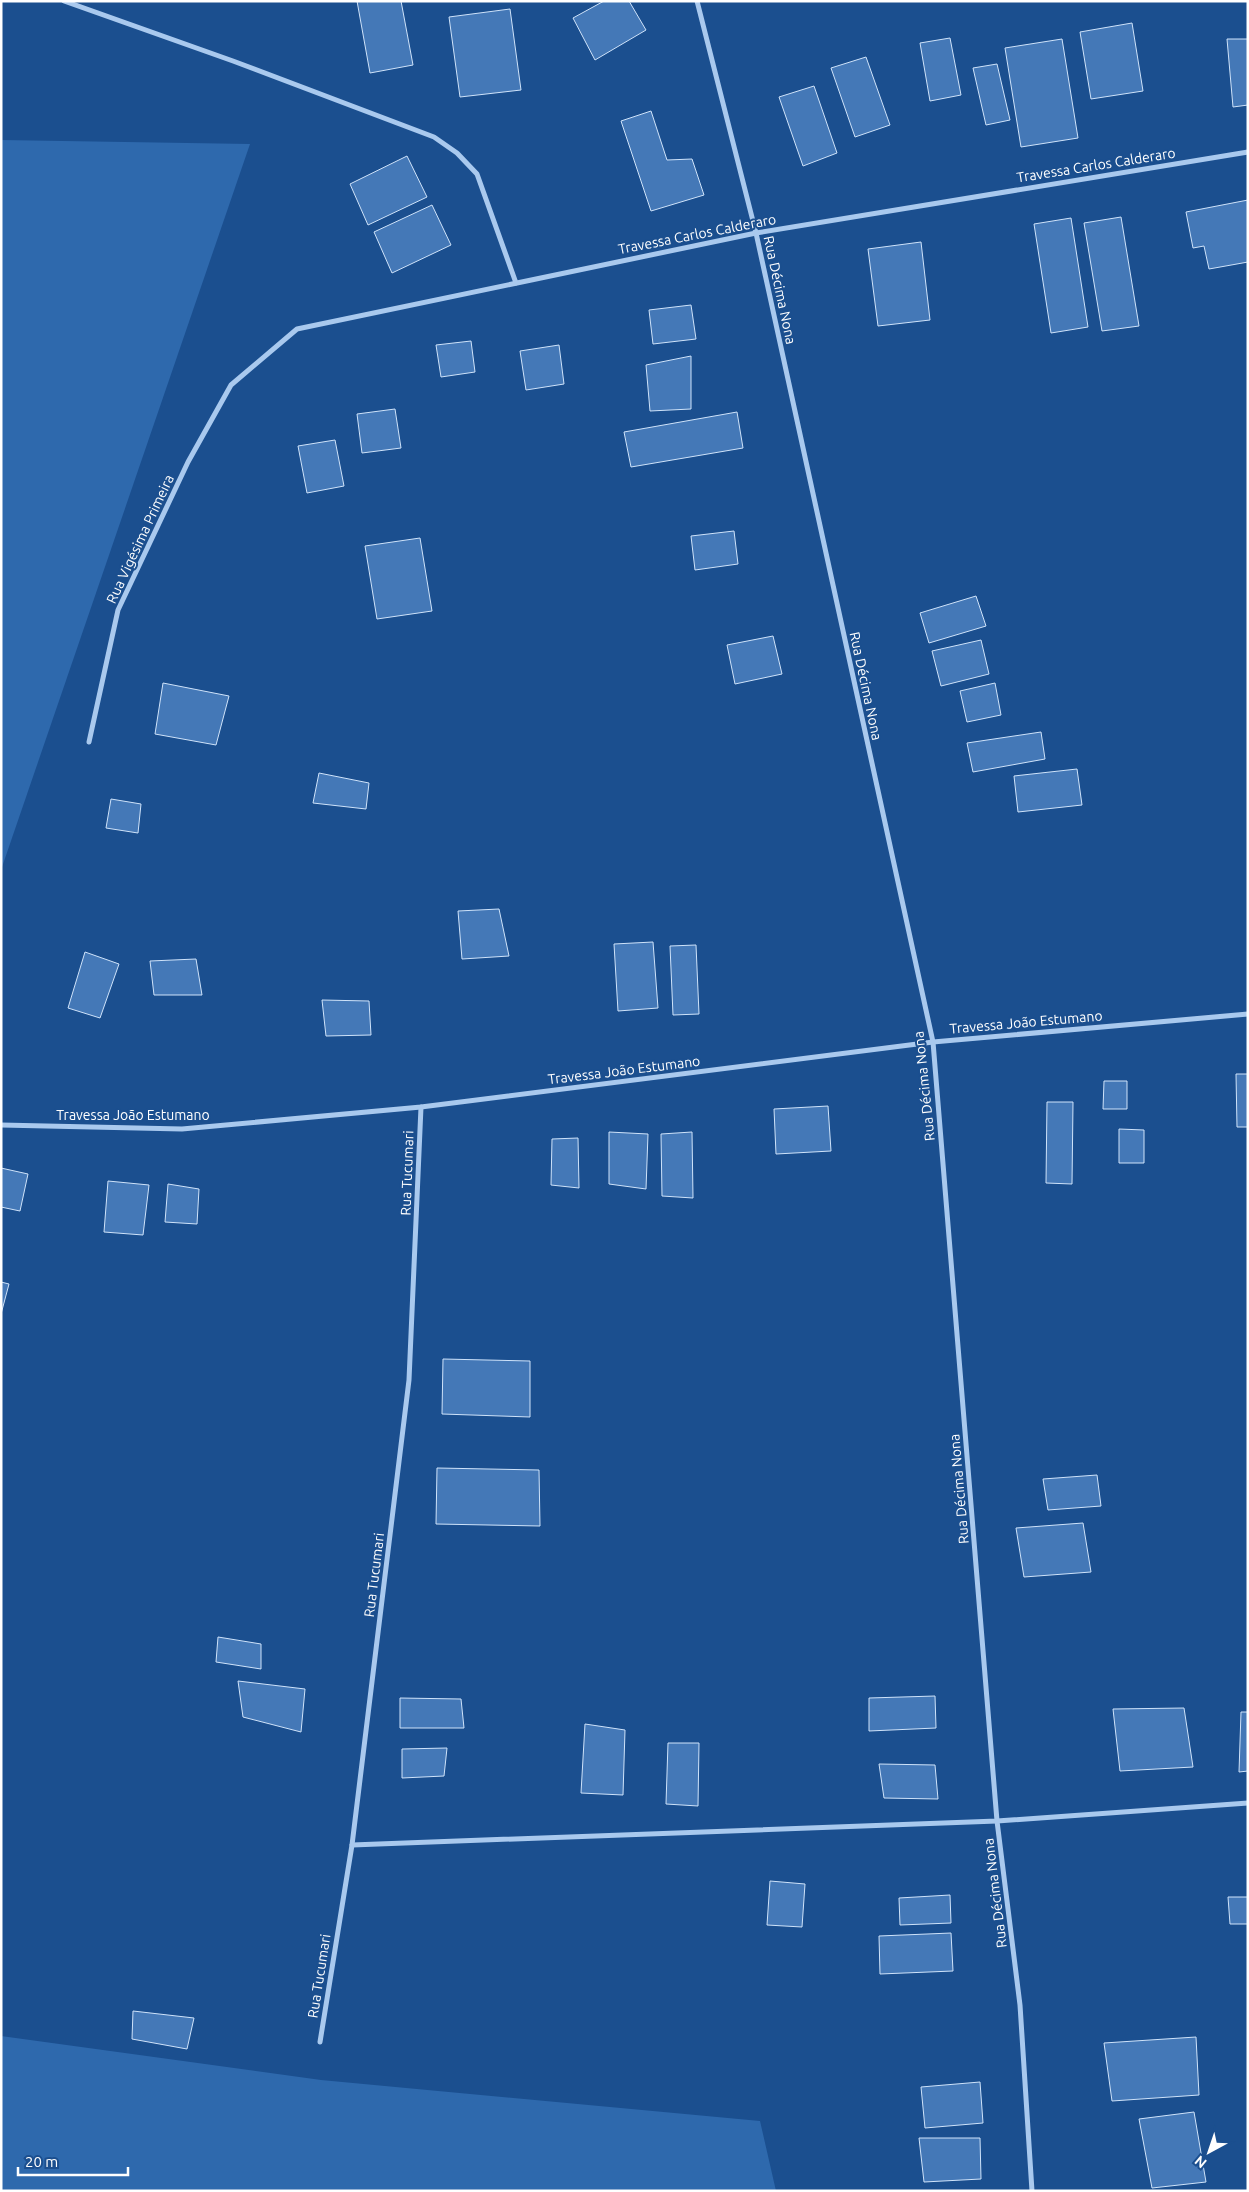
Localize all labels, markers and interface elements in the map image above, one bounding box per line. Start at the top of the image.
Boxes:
street label: Travessa Carlos Calderaro [1016,145,1176,185]
street label: Travessa Carlos Calderaro [617,211,777,257]
street label: Rua Décima Nona [761,234,799,346]
street label: Rua Vigésima Primeira [103,472,177,606]
street label: Rua Décima Nona [847,630,885,742]
street label: Travessa João Estumano [949,1007,1103,1037]
street label: Rua Décima Nona [910,1030,938,1142]
street label: Travessa João Estumano [547,1053,701,1087]
street label: Travessa João Estumano [56,1107,210,1123]
street label: Rua Tucumari [398,1130,416,1216]
street label: Rua Décima Nona [946,1433,972,1545]
street label: Rua Tucumari [361,1532,387,1618]
street label: Rua Décima Nona [980,1837,1010,1949]
street label: Rua Tucumari [304,1933,334,2019]
north arrow [1184,2127,1234,2177]
scale bar [18,2144,128,2176]
text: N [1191,2152,1210,2171]
text: 20 m [25,2153,58,2170]

